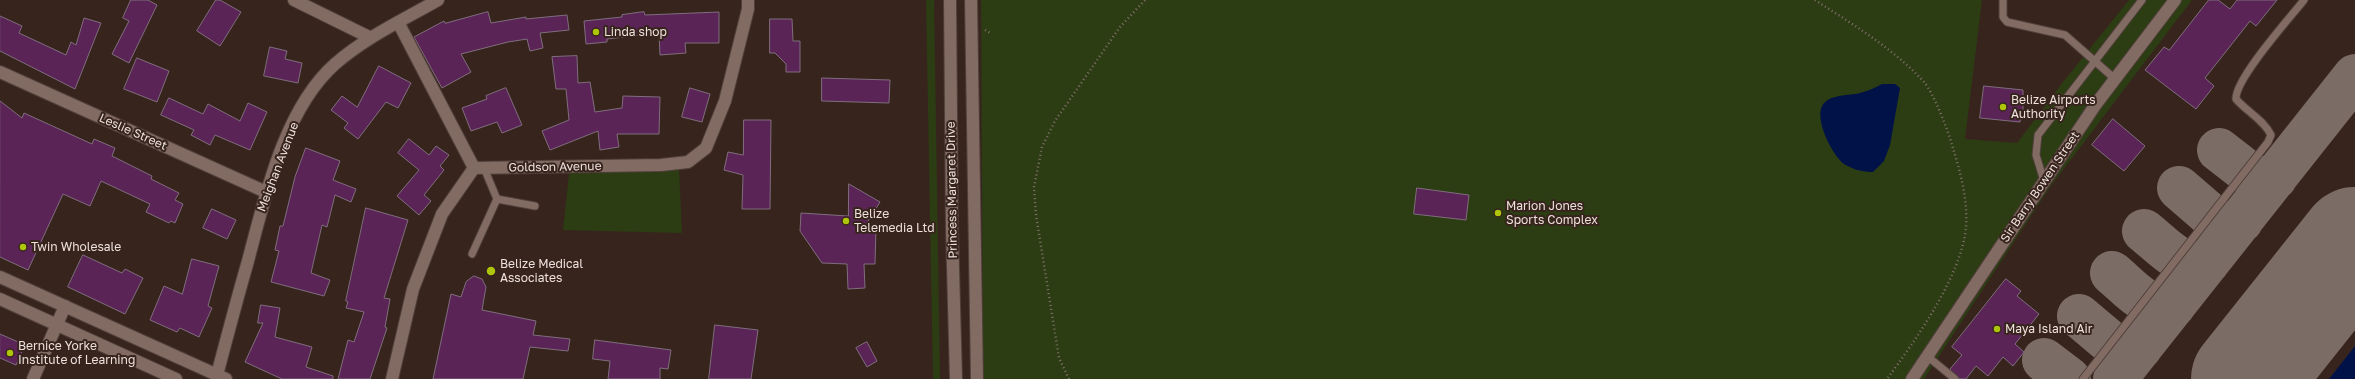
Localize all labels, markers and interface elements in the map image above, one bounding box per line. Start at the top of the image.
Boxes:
place label: Linda shop [604,25,667,39]
marker: Linda shop [591,27,601,37]
place label: Belize Airports Authority [2011,93,2096,121]
marker: Belize Airports Authority [1998,102,2008,112]
street label: Leslie Street [97,111,169,153]
street label: Meighan Avenue [254,120,302,214]
street label: Princess Margaret Drive [944,121,960,259]
street label: Sir Barry Bowen Street [1998,129,2082,245]
street label: Goldson Avenue [508,159,602,175]
place label: Marion Jones Sports Complex [1506,199,1598,227]
place label: Belize Telemedia Ltd [854,207,935,235]
marker: Marion Jones Sports Complex [1493,208,1503,218]
marker: Belize Telemedia Ltd [841,216,851,226]
place label: Twin Wholesale [31,240,121,254]
marker: Twin Wholesale [18,242,28,252]
place label: Belize Medical Associates [500,257,583,285]
marker: Belize Medical Associates [485,265,497,277]
place label: Maya Island Air [2005,322,2092,336]
marker: Maya Island Air [1992,324,2002,334]
place label: Bernice Yorke Institute of Learning [18,339,135,367]
marker: Bernice Yorke Institute of Learning [5,348,15,358]

